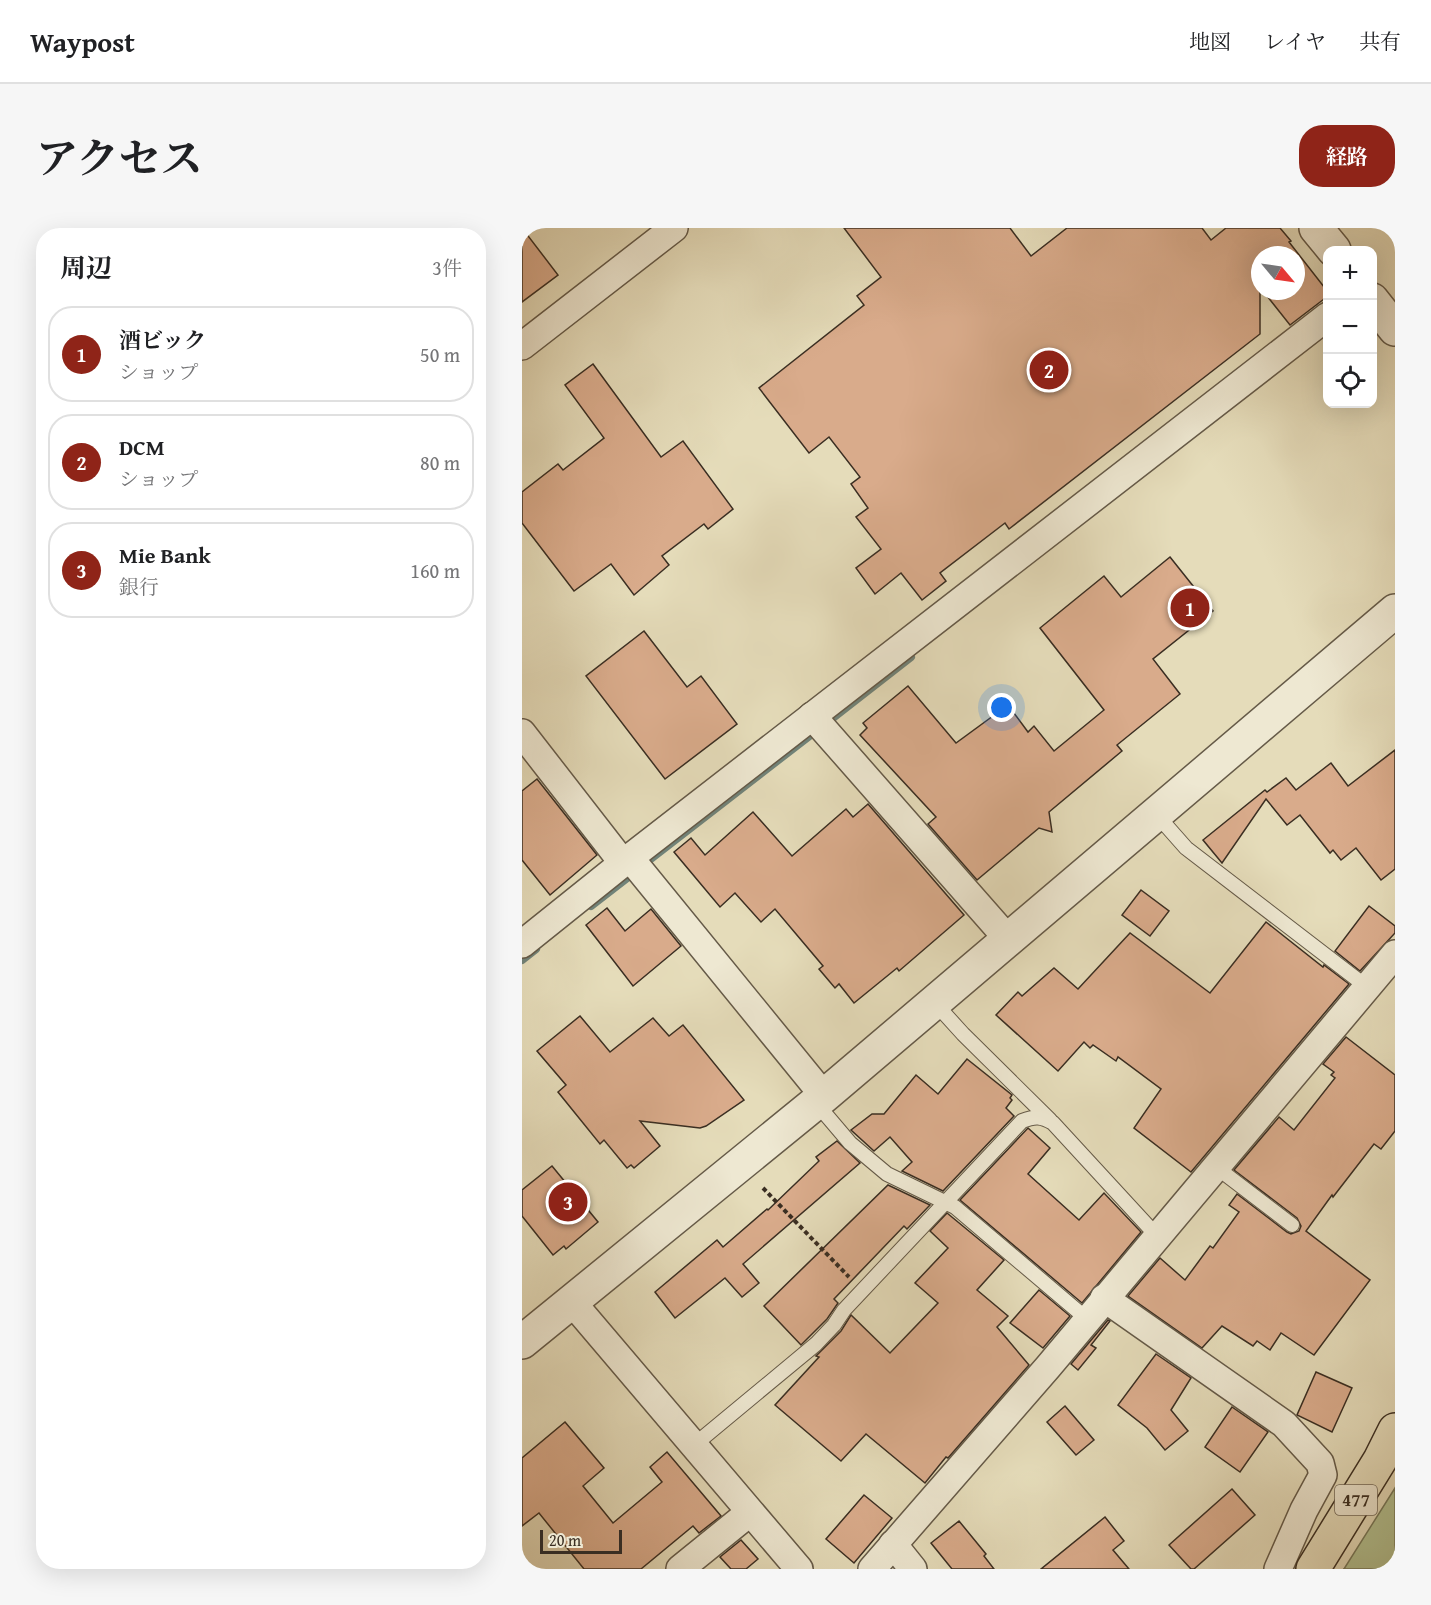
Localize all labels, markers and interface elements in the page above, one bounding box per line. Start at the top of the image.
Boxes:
text: Waypost [30,21,135,62]
text: 地図 [1189,26,1231,57]
text: レイヤ [1264,26,1326,57]
text: 共有 [1359,26,1401,57]
button: 経路 [1299,125,1395,187]
text: アクセス [36,127,203,188]
north arrow [1251,246,1305,300]
map controls [1323,246,1377,408]
button: + [1323,246,1377,300]
text: 周辺 [60,248,112,287]
text: 3件 [432,253,462,282]
button: − [1323,300,1377,354]
text: 酒ビック [119,324,206,356]
text: 1 [76,340,87,369]
text: 50 m [420,340,460,369]
pin: 2 [1030,348,1068,392]
button: locate [1323,354,1377,408]
text: ショップ [119,357,199,386]
text: DCM [119,431,165,463]
text: 2 [76,448,87,477]
text: 80 m [420,448,460,477]
text: ショップ [119,464,199,493]
text: Mie Bank [119,539,211,571]
text: 3 [76,556,87,585]
text: 160 m [410,556,460,585]
text: 銀行 [119,572,159,601]
pin: 1 [1170,586,1210,631]
your location [987,693,1016,722]
pin: 3 [548,1180,588,1224]
road number: 477 [1335,1485,1377,1515]
scale bar [540,1527,622,1554]
text: 20 m [549,1528,581,1552]

